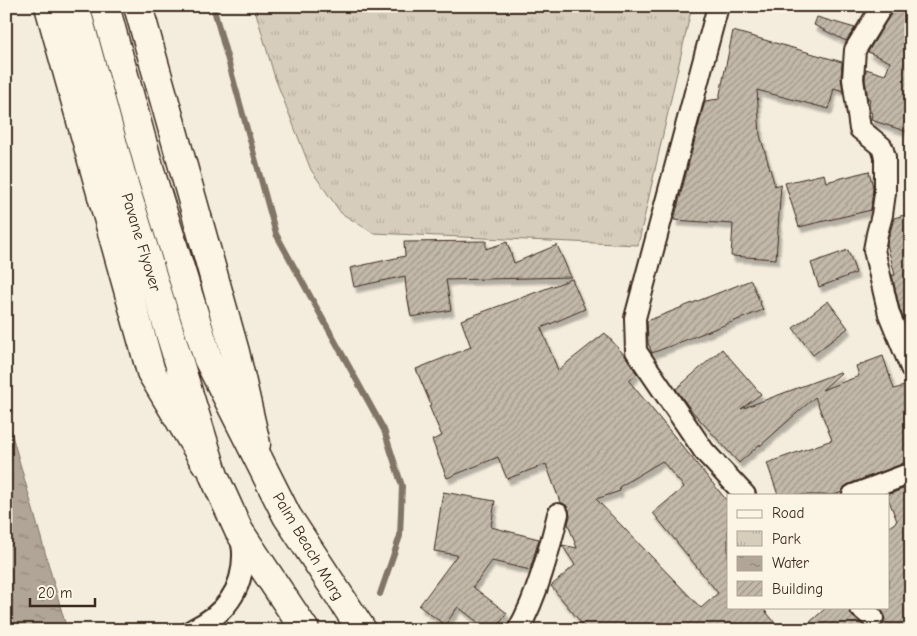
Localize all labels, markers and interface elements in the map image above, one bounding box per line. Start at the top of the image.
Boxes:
street label: Pavane Flyover [118,191,165,294]
street label: Palm Beach Marg [269,489,347,604]
legend [727,494,890,608]
text: Road [772,504,804,522]
text: Park [772,530,801,548]
text: Water [772,554,809,572]
scale bar [30,576,95,608]
text: Building [772,580,823,598]
text: 20 m [38,584,72,602]

